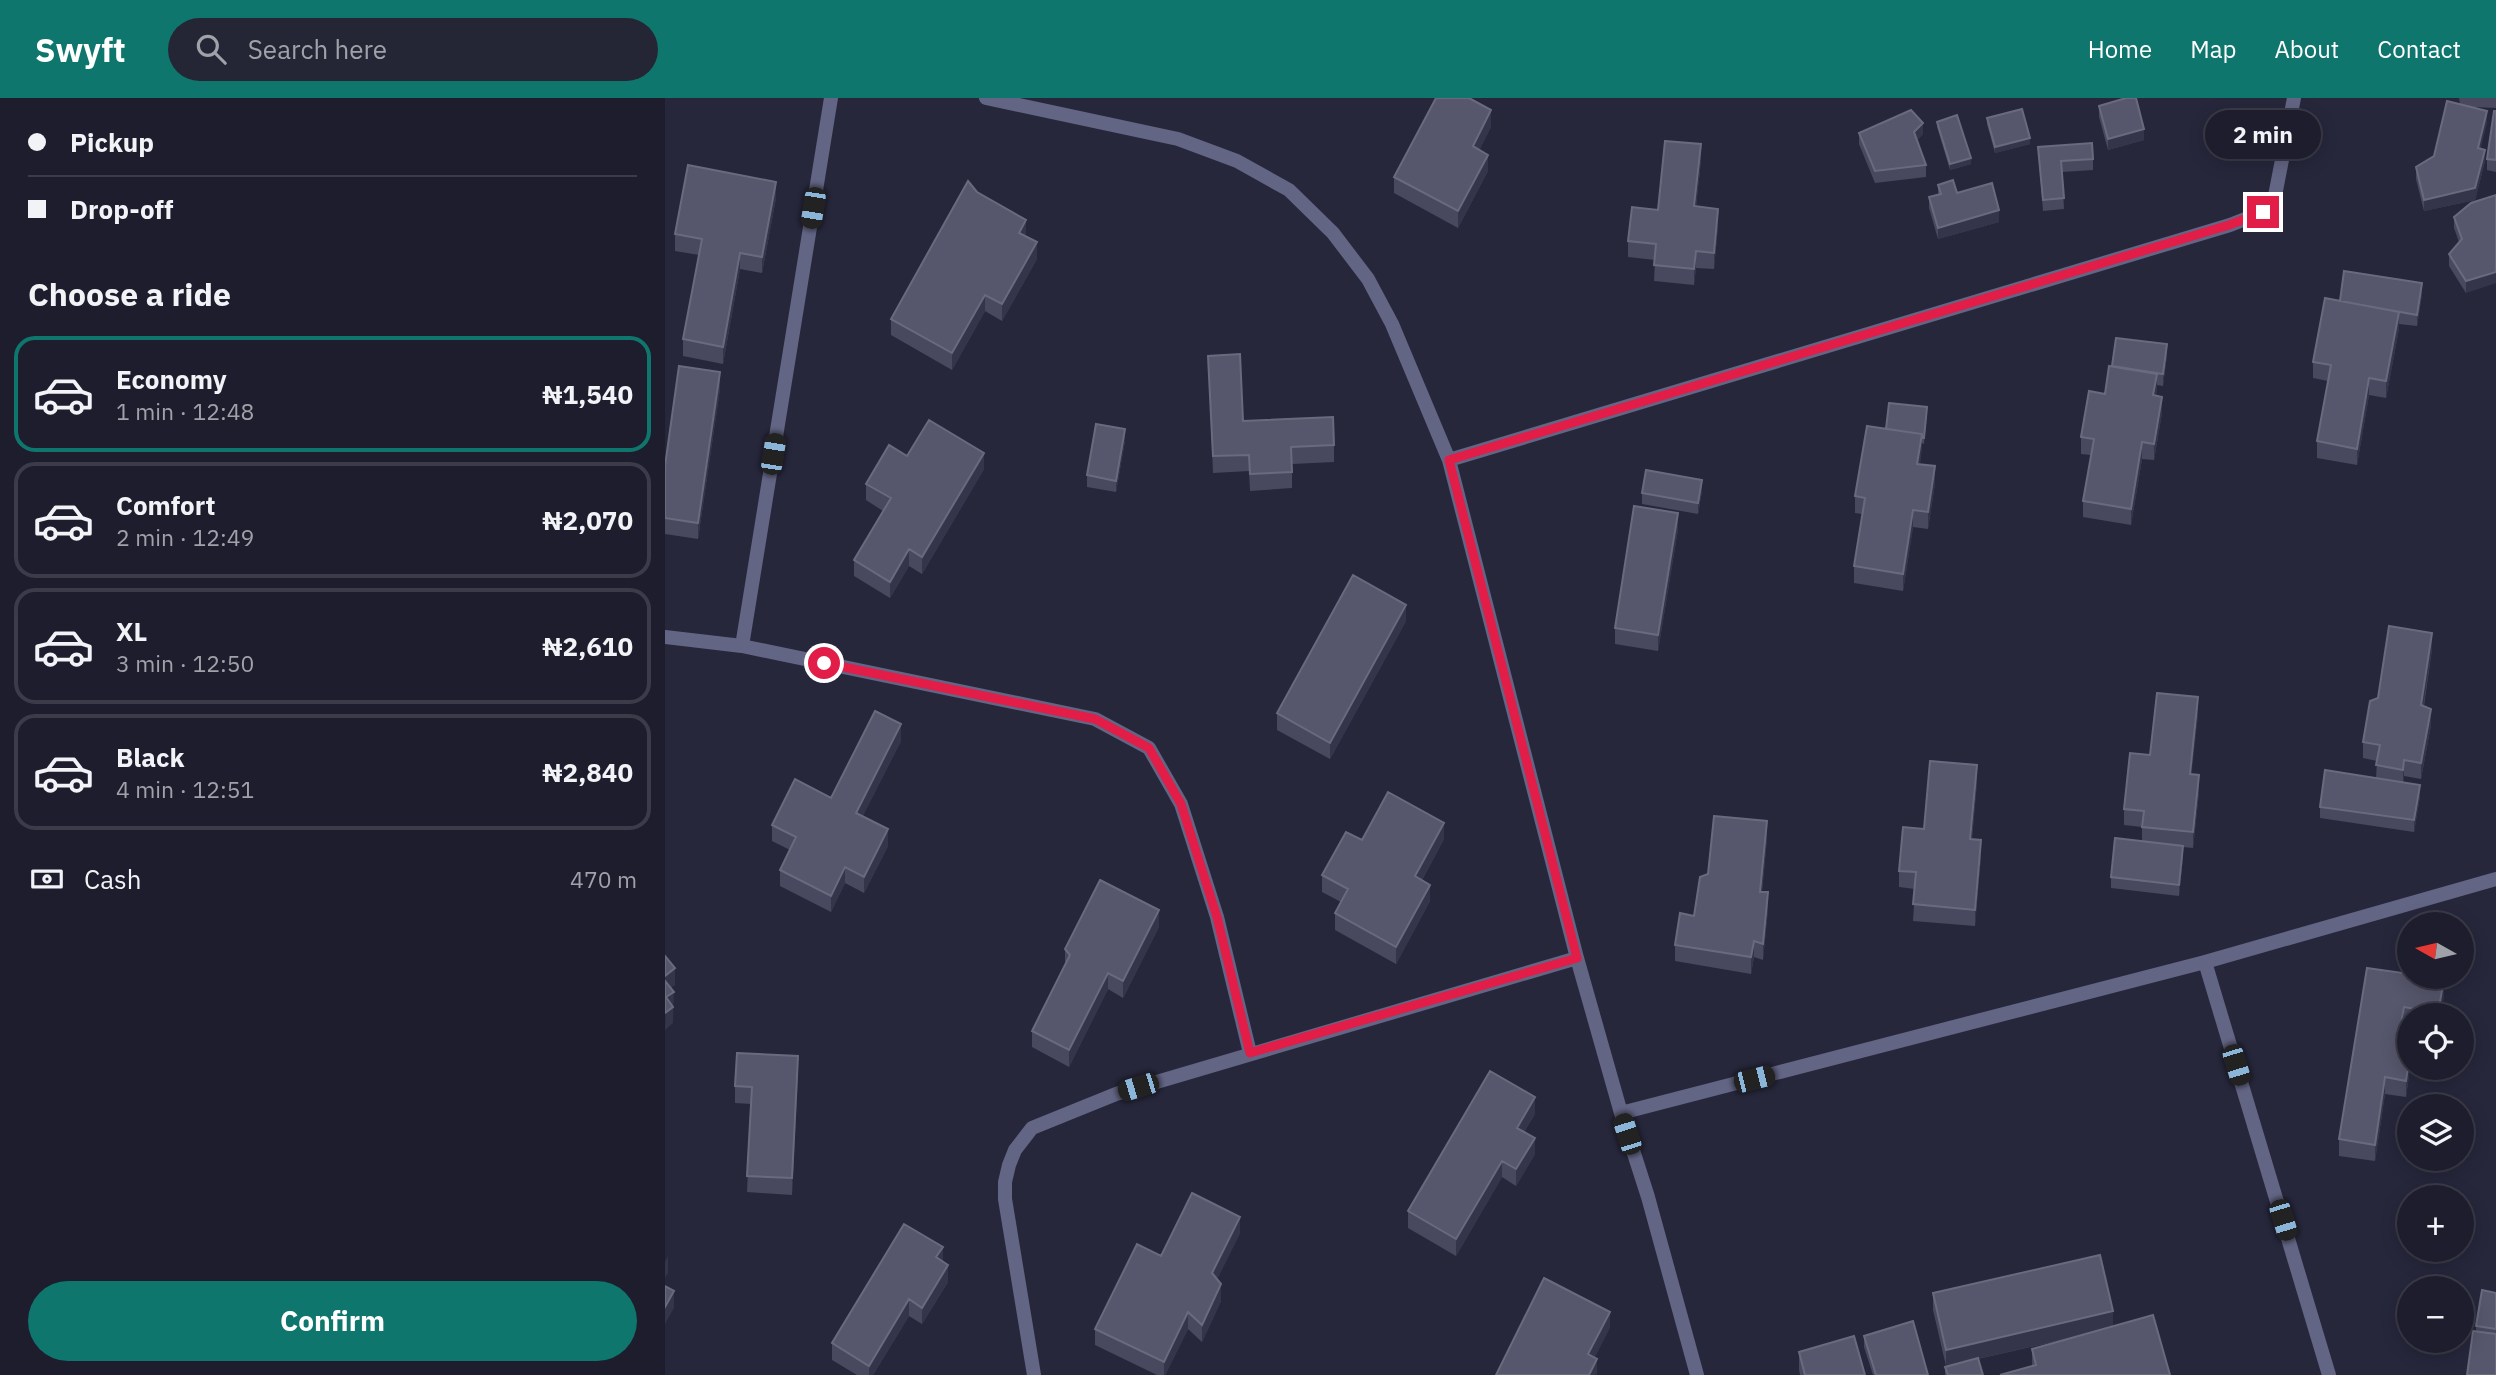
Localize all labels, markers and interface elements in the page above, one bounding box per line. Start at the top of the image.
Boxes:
search box [168,18,658,81]
text: Swyft [35,28,126,71]
icon: search [192,30,230,68]
text: Search here [248,32,387,66]
text: Home [2088,33,2152,65]
text: Map [2190,33,2236,65]
text: About [2274,33,2339,65]
text: Contact [2377,33,2461,65]
callout: 2 min [2205,110,2321,159]
text: 2 min [2233,119,2293,149]
text: Pickup [70,125,154,159]
car [800,186,827,230]
text: Drop-off [70,192,173,226]
route end [2247,196,2279,228]
text: Choose a ride [28,273,231,315]
text: Economy [116,362,227,396]
icon: car [32,363,95,426]
text: ₦1,540 [542,377,633,411]
text: 1 min · 12:48 [116,396,254,426]
car [760,432,787,476]
text: Comfort [116,488,215,522]
icon: car [32,489,95,552]
text: ₦2,070 [542,503,633,537]
text: 2 min · 12:49 [116,522,254,552]
text: XL [116,614,147,648]
icon: car [32,615,95,678]
text: ₦2,610 [542,629,633,663]
route start [808,647,840,679]
text: 3 min · 12:50 [116,648,254,678]
text: Black [116,740,184,774]
icon: car [32,741,95,804]
text: ₦2,840 [542,755,633,789]
text: 4 min · 12:51 [116,774,254,804]
icon: cash [28,860,66,898]
text: Cash [84,862,141,896]
text: 470 m [570,864,637,894]
north arrow [2397,912,2475,989]
map controls [2397,912,2474,1353]
button: locate [2397,1003,2474,1080]
car [2220,1042,2253,1088]
car [1732,1064,1777,1094]
car [1115,1071,1162,1103]
button: layers [2397,1094,2474,1171]
car [1611,1111,1644,1157]
button: + [2397,1185,2474,1262]
car [2267,1197,2300,1243]
button: − [2397,1276,2474,1353]
button: Confirm [28,1281,637,1361]

